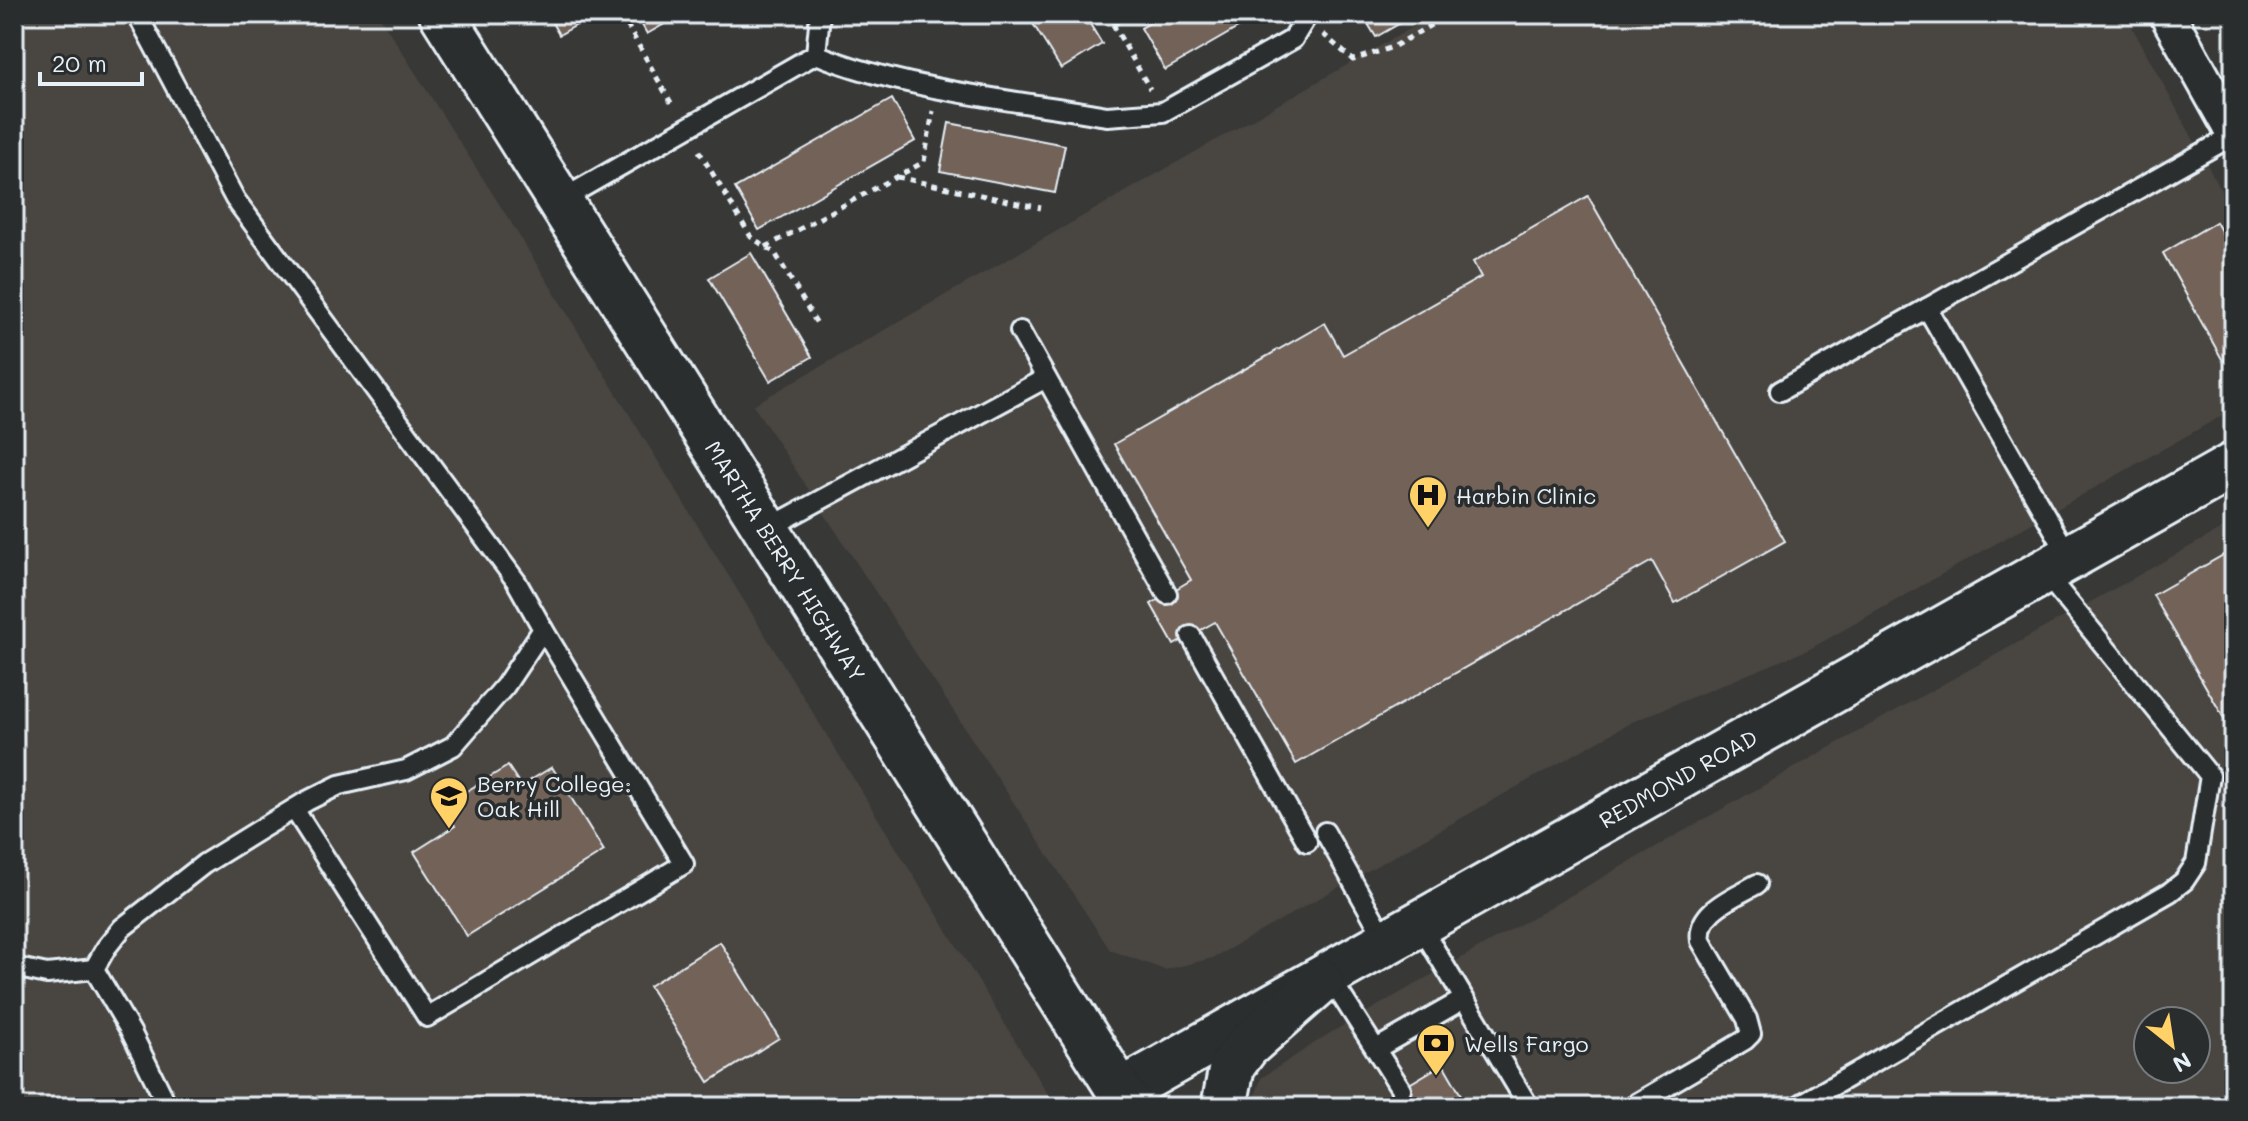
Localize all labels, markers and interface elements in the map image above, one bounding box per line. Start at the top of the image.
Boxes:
scale bar [40,36,142,86]
text: 20 m [52,47,107,78]
street label: MARTHA BERRY HIGHWAY [699,435,873,687]
hospital icon: Harbin Clinic [1407,474,1449,529]
place label: Harbin Clinic [1456,481,1596,510]
street label: REDMOND ROAD [1593,722,1762,834]
place label: Berry College: Oak Hill [477,769,632,823]
school or university icon: Berry College: Oak Hill [428,775,470,830]
north arrow [2132,1005,2212,1085]
bank icon: Wells Fargo [1415,1022,1457,1077]
place label: Wells Fargo [1464,1029,1589,1058]
text: N [2168,1046,2197,1079]

